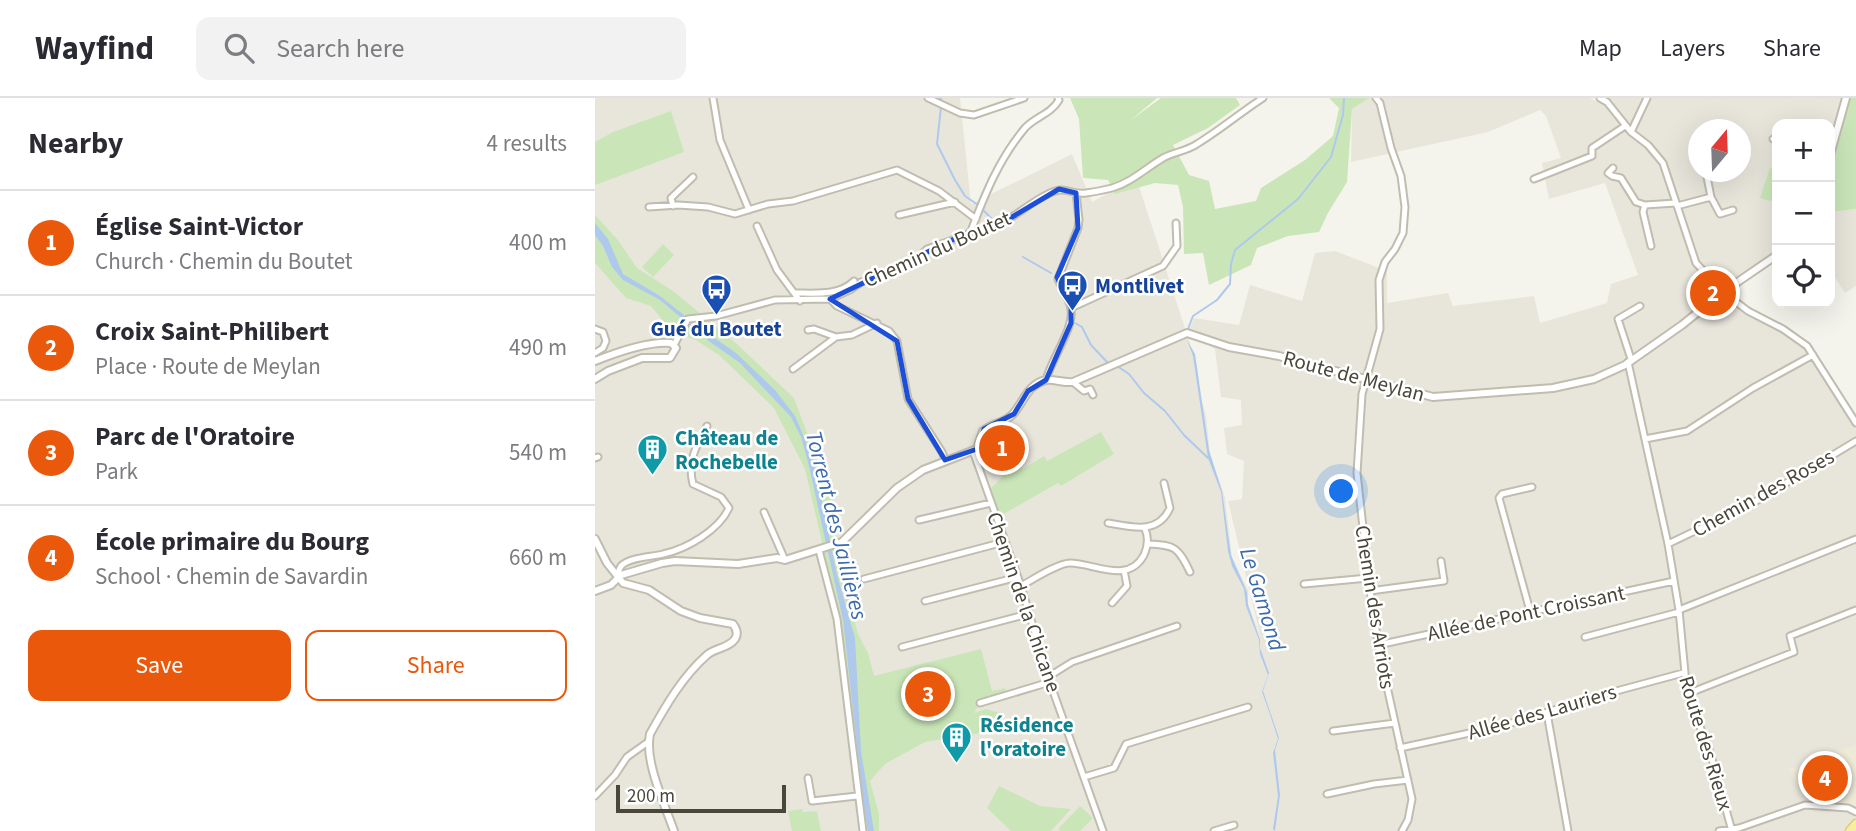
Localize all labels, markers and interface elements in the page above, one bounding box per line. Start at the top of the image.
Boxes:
search box [196,17,686,80]
text: Wayfind [35,25,154,72]
icon: search [220,29,258,67]
text: Search here [276,30,404,67]
text: Map [1579,31,1622,66]
text: Layers [1660,31,1725,66]
text: Share [1763,31,1821,66]
north arrow [1688,119,1751,182]
map controls [1772,119,1835,308]
button: + [1772,119,1835,182]
text: Nearby [28,122,123,165]
text: 4 results [487,127,567,160]
button: − [1772,182,1835,245]
street label: Chemin du Boutet [858,203,1016,295]
text: Église Saint-Victor [95,208,303,245]
text: 1 [45,226,57,259]
text: 400 m [509,226,567,259]
text: Church · Chemin du Boutet [95,245,353,278]
button: locate [1772,245,1835,308]
pin: 2 [1690,267,1736,319]
bus stop icon: Montlivet [1055,269,1089,313]
place label: Montlivet [1095,271,1184,301]
bus stop icon: Gué du Boutet [699,272,733,316]
text: Croix Saint-Philibert [95,313,329,350]
place label: Gué du Boutet [650,314,782,344]
text: 2 [45,331,57,364]
text: 490 m [509,331,567,364]
street label: Route de Meylan [1280,343,1428,409]
text: Place · Route de Meylan [95,350,321,383]
text: Parc de l'Oratoire [95,418,295,455]
pin: 1 [979,422,1025,474]
place label: Château de Rochebelle [675,423,778,477]
water label: Torrent des Jaillières [797,427,876,623]
building icon: Château de Rochebelle [635,433,669,477]
text: 3 [45,436,57,469]
text: 540 m [509,436,567,469]
street label: Chemin des Roses [1687,441,1840,544]
text: Park [95,455,138,488]
your location [1324,474,1358,508]
street label: Chemin de la Chicane [979,508,1069,696]
text: École primaire du Bourg [95,523,369,560]
street label: Chemin des Arriots [1347,523,1403,691]
text: 4 [45,541,57,574]
text: 660 m [509,541,567,574]
water label: Le Gamond [1231,543,1294,655]
text: School · Chemin de Savardin [95,560,368,593]
street label: Allée de Pont Croissant [1424,577,1628,649]
button: Save [28,630,291,701]
button: Share [305,630,567,701]
pin: 3 [905,668,951,720]
street label: Route des Rieux [1671,672,1741,815]
street label: Allée des Lauriers [1464,676,1620,748]
place label: Résidence l'oratoire [980,710,1074,764]
building icon: Résidence l'oratoire [940,720,974,764]
pin: 4 [1802,752,1848,804]
scale bar [616,782,786,814]
text: 200 m [627,783,675,810]

